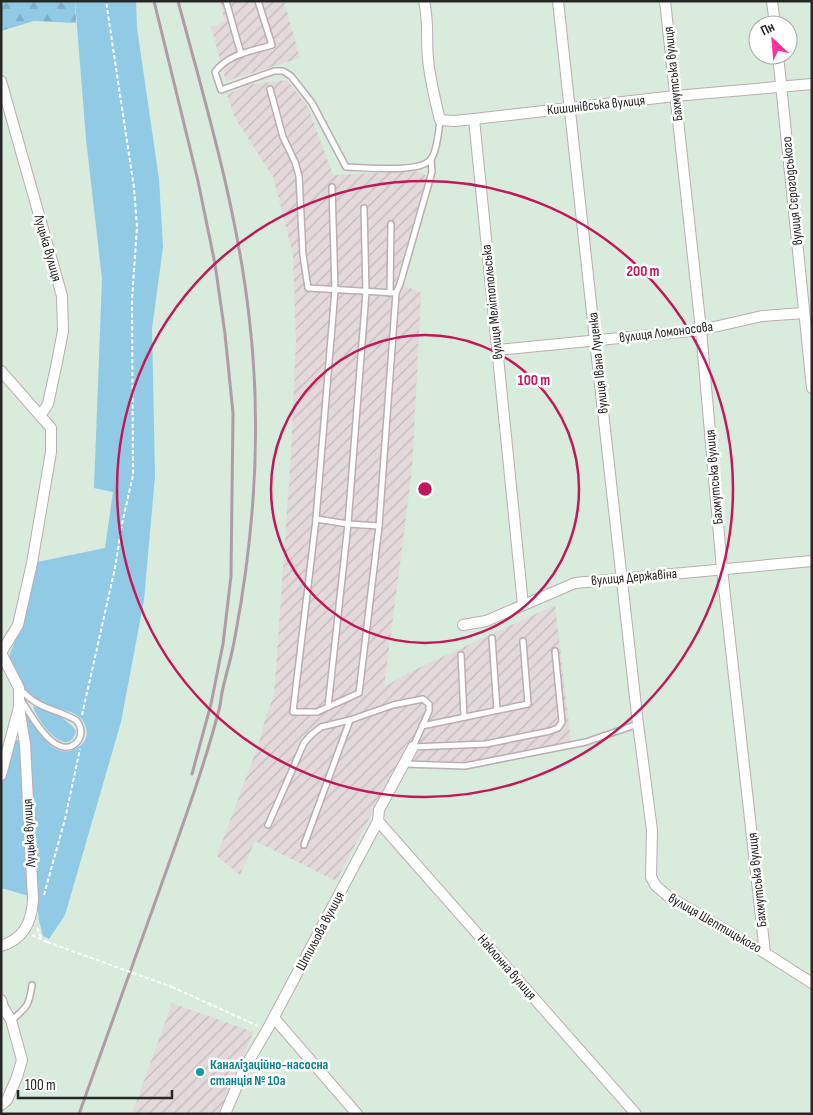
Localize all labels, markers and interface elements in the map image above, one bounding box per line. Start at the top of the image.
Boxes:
north arrow [748,15,798,65]
text: Пн [758,18,777,39]
street label: Бахмутська вулиця [660,26,686,122]
street label: Кишинівська вулиця [546,91,646,119]
street label: вулиця Сєрогодського [778,136,806,246]
street label: Луцька вулиця [30,212,66,283]
street label: вулиця Мелітопольська [478,244,506,360]
text: 200 m [626,262,660,281]
street label: вулиця Івана Луценка [584,311,612,415]
street label: вулиця Ломоносова [618,318,714,346]
text: 100 m [518,371,550,390]
street label: Бахмутська вулиця [701,429,727,525]
centre of rings [416,480,434,498]
street label: вулиця Державіна [590,565,678,589]
street label: Луцька вулиця [19,798,39,869]
street label: Бахмутська вулиця [744,832,770,928]
street label: Штильова вулиця [292,889,348,973]
street label: вулиця Шептицького [665,889,765,957]
street label: Наклонна вулиця [474,931,540,1003]
place label: Каналізаційно-насосна станція № 10а [210,1056,329,1089]
marker: Каналізаційно-насосна станція № 10а [194,1066,206,1078]
scale bar [18,1068,171,1100]
text: 100 m [25,1076,56,1095]

